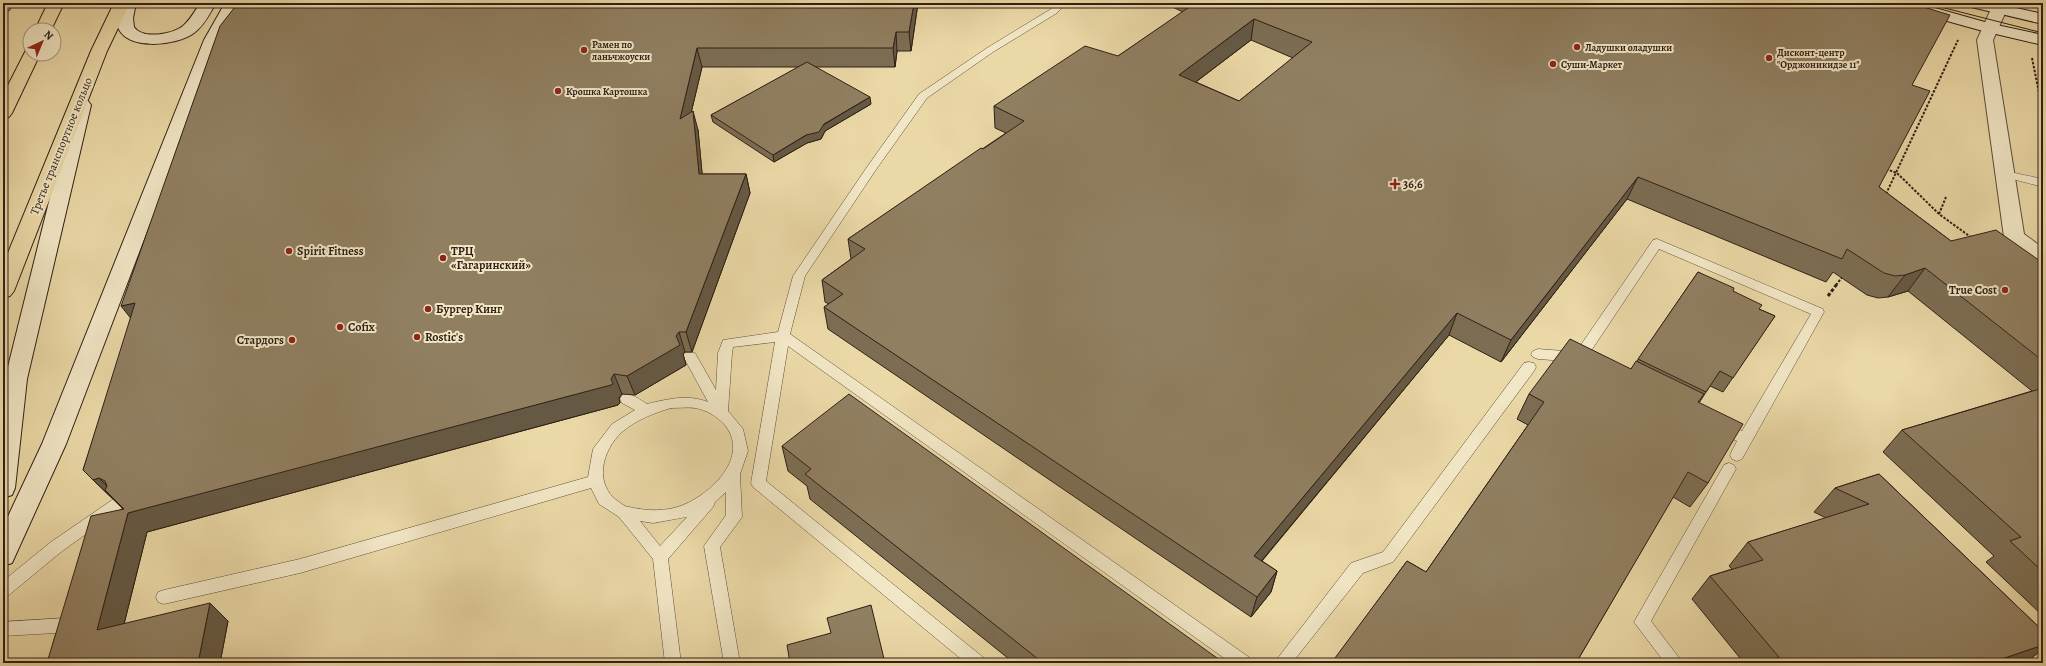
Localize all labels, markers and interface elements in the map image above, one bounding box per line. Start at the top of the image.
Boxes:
north arrow [22,22,62,62]
text: N [41,27,57,43]
place label: Рамен по ланьчжоуски [591,38,650,63]
place label: Ладушки оладушки [1585,41,1672,54]
marker: Ладушки оладушки [1572,42,1582,52]
marker: Рамен по ланьчжоуски [579,45,589,55]
place label: Дисконт-центр "Орджоникидзе 11" [1777,46,1860,71]
marker: Дисконт-центр "Орджоникидзе 11" [1764,53,1774,63]
place label: Суши-Маркет [1561,58,1623,71]
marker: Суши-Маркет [1548,59,1558,69]
street label: Третье транспортное кольцо [26,75,96,217]
place label: Крошка Картошка [566,85,648,98]
marker: Крошка Картошка [553,86,563,96]
place label: 36,6 [1403,176,1423,192]
marker: 36,6 [1390,179,1400,189]
place label: Spirit Fitness [297,243,364,259]
place label: ТРЦ «Гагаринский» [451,243,531,273]
marker: Spirit Fitness [284,246,294,256]
marker: ТРЦ «Гагаринский» [438,253,448,263]
place label: True Cost [1949,282,1997,298]
marker: True Cost [2000,285,2010,295]
place label: Бургер Кинг [436,301,503,317]
marker: Бургер Кинг [423,304,433,314]
place label: Cofix [348,319,375,335]
marker: Cofix [335,322,345,332]
place label: Rostic's [425,329,463,345]
place label: Стардогs [237,332,284,348]
marker: Rostic's [412,332,422,342]
marker: Стардогs [287,335,297,345]

